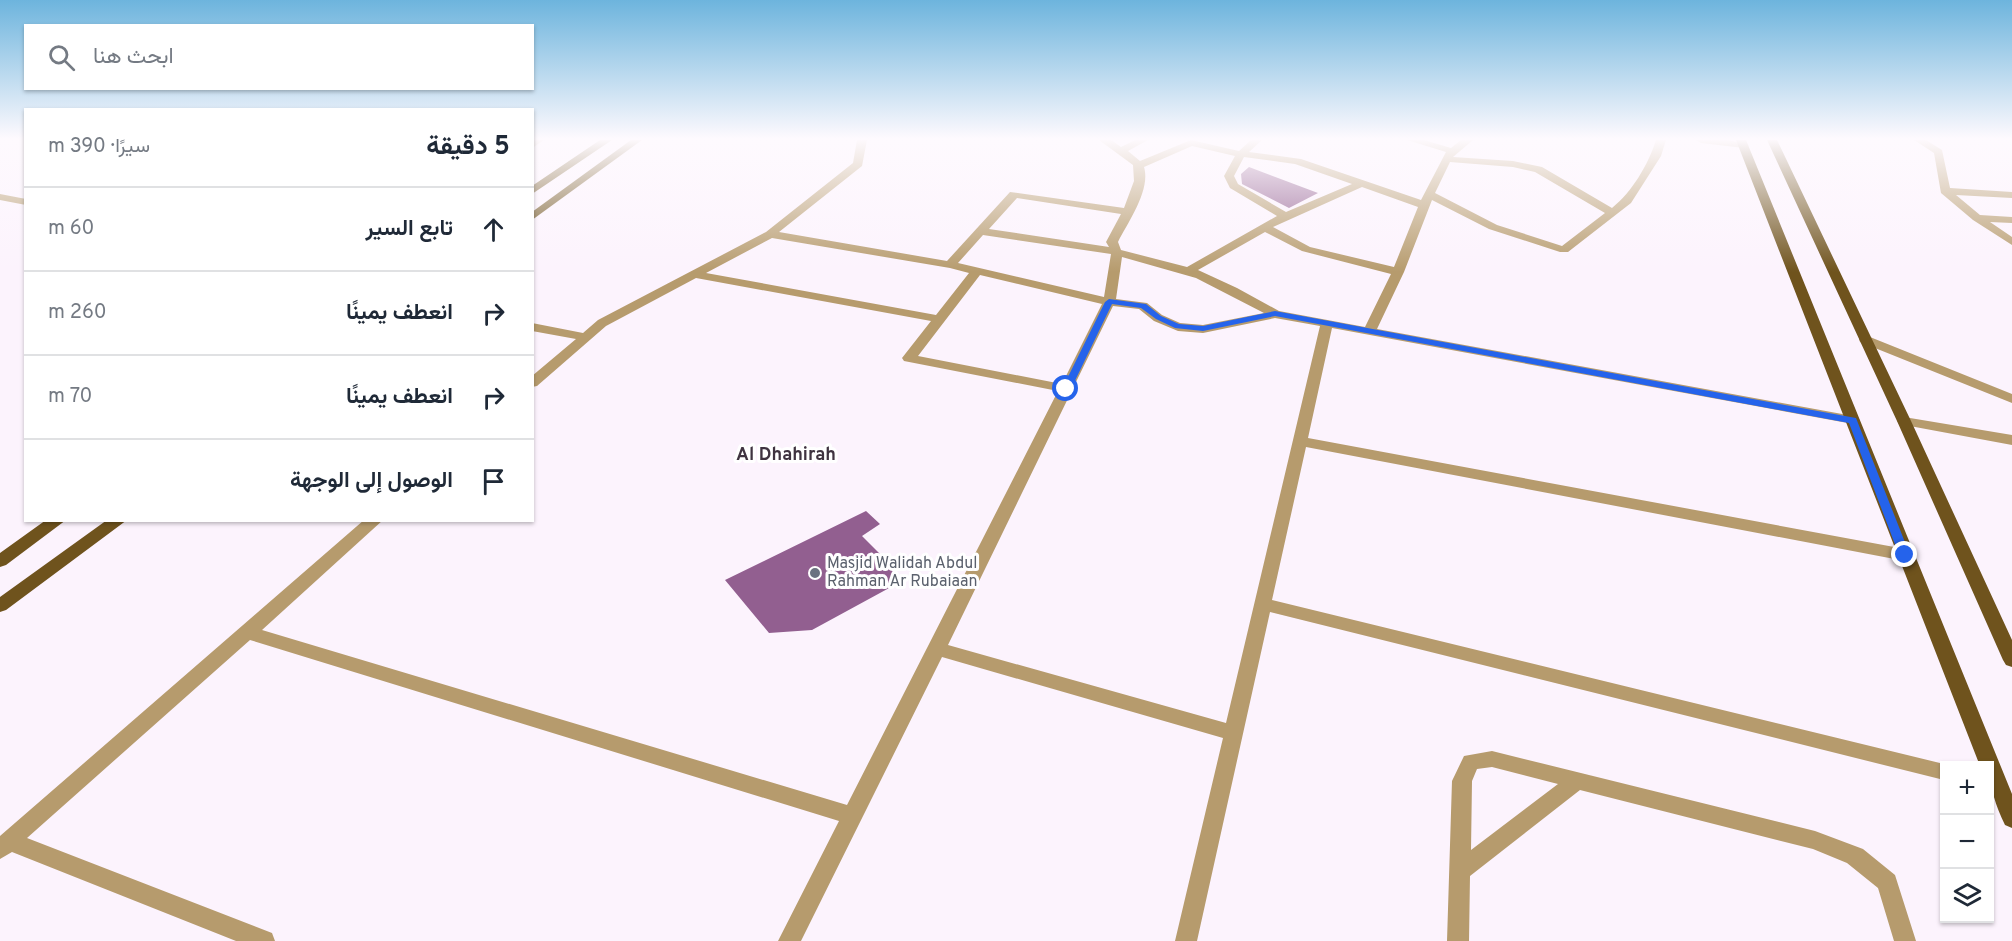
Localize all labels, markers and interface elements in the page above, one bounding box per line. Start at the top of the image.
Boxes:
search box [24,24,534,90]
icon: search [45,41,78,74]
text: ابحث هنا [93,44,174,71]
text: 5 دقيقة [426,131,510,164]
text: سيرًا · 390 m [48,134,150,160]
icon: ahead [477,213,510,246]
text: 60 m [48,216,94,242]
text: تابع السير [365,216,453,243]
icon: right [477,297,510,330]
text: 260 m [48,300,107,326]
text: انعطف يمينًا [346,300,453,327]
route start [1052,375,1078,401]
icon: right [477,381,510,414]
text: 70 m [48,384,92,410]
text: انعطف يمينًا [346,384,453,411]
district label: Al Dhahirah [736,444,836,467]
icon: arrive [477,465,510,498]
text: الوصول إلى الوجهة [290,468,453,495]
route end [1891,541,1917,567]
place label: Masjid Walidah Abdul Rahman Ar Rubaiaan [827,554,978,592]
marker: Masjid Walidah Abdul Rahman Ar Rubaiaan [808,566,822,580]
map controls [1940,761,1994,923]
button: + [1940,761,1994,815]
button: − [1940,815,1994,869]
button: layers [1940,869,1994,923]

